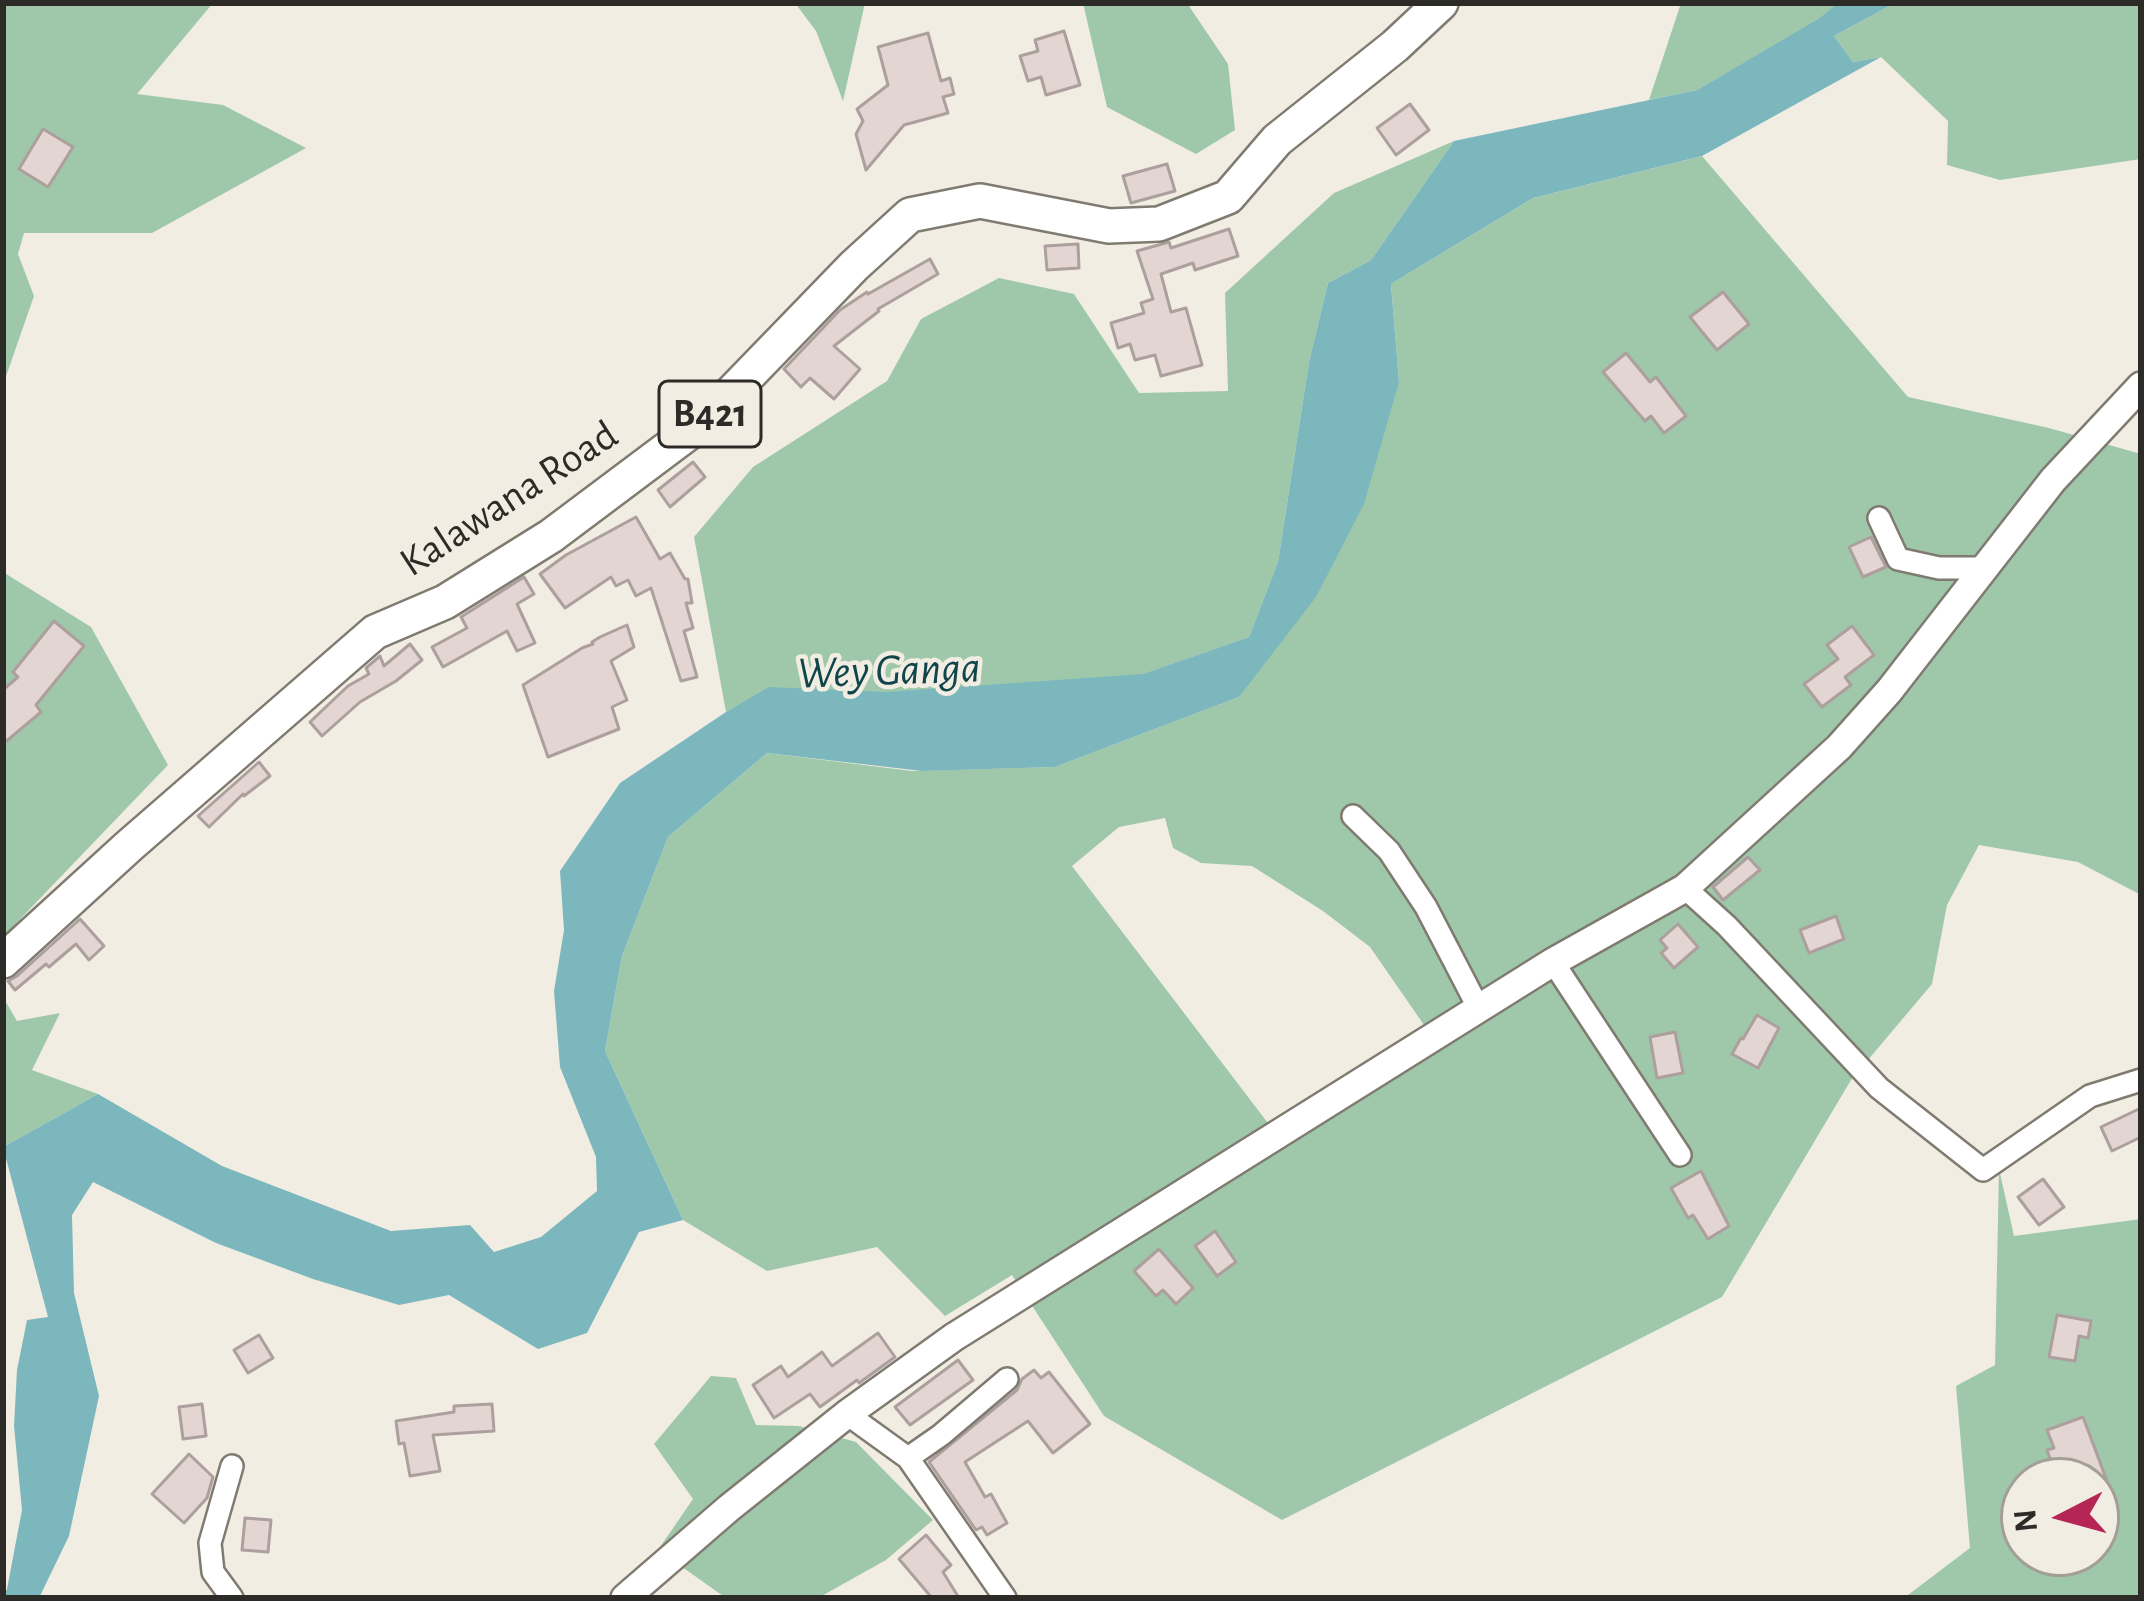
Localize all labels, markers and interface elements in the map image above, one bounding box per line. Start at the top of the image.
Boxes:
road number: B421 [659,381,761,447]
street label: Kalawana Road [391,410,627,588]
water label: Wey Ganga [796,641,982,701]
north arrow [2000,1457,2120,1577]
text: N [2009,1507,2044,1534]

